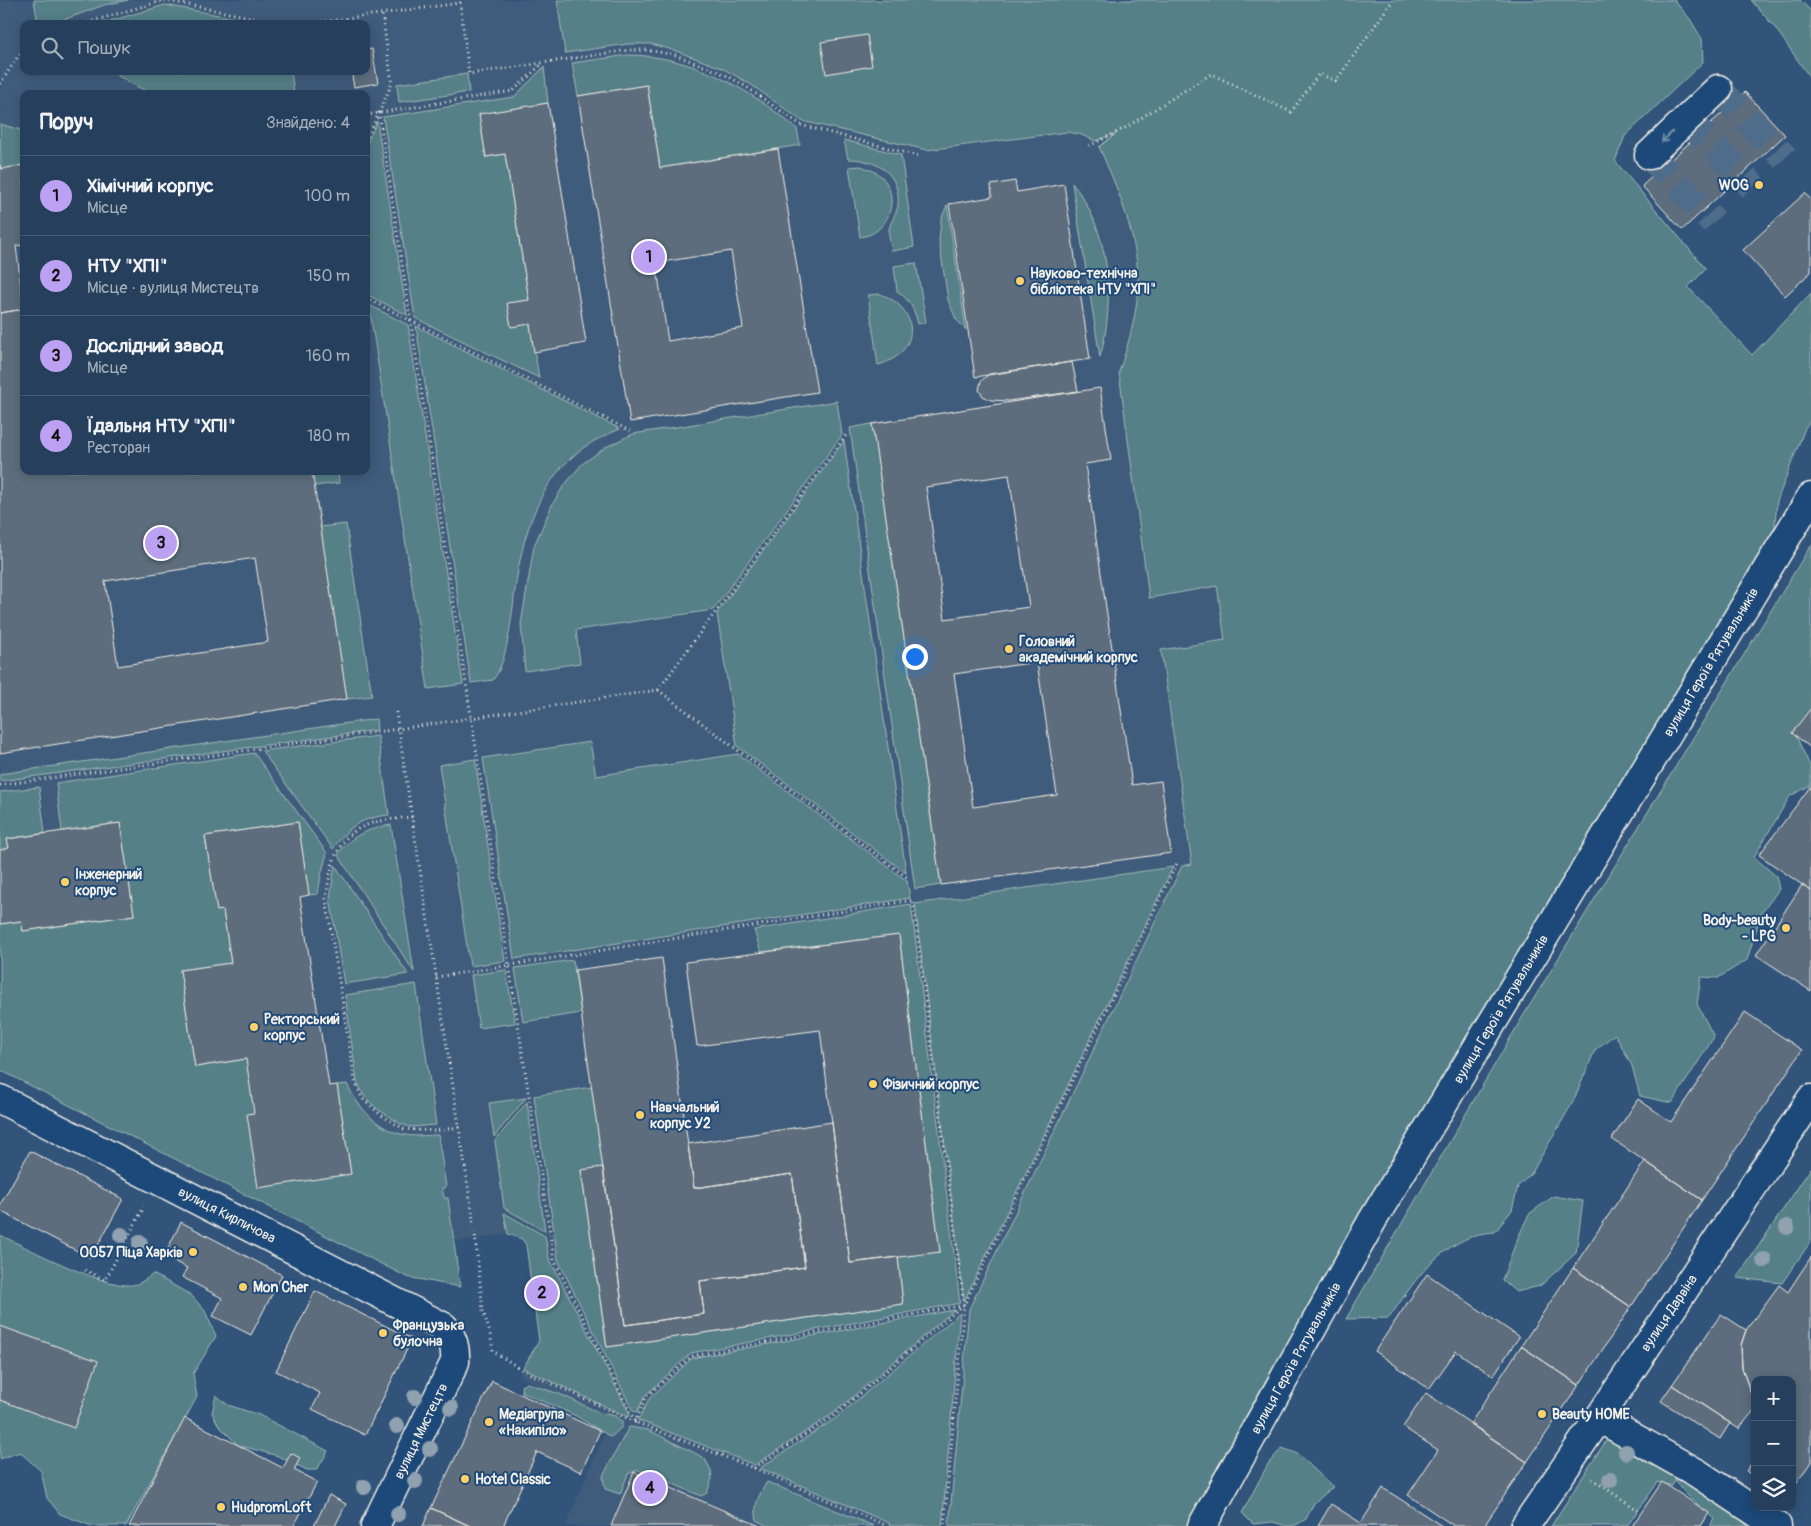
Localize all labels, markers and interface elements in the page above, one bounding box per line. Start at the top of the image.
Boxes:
search box [20,20,370,75]
icon: search [38,34,66,62]
text: Пошук [78,36,131,60]
text: Поруч [40,109,93,136]
text: Знайдено: 4 [266,113,350,133]
one-way arrow [1662,130,1674,142]
text: Хімічний корпус [87,174,214,198]
place label: WOG [1719,177,1749,194]
marker: WOG [1753,179,1765,191]
text: 1 [53,186,59,206]
text: 100 m [304,186,350,206]
text: Місце [87,198,127,218]
pin: 1 [633,238,665,276]
text: НТУ "ХПІ" [87,254,167,278]
place label: Науково-технічна бібліотека НТУ "ХПІ" [1030,265,1156,298]
text: 2 [52,266,60,286]
text: 150 m [306,266,350,286]
marker: Науково-технічна бібліотека НТУ "ХПІ" [1014,275,1026,287]
text: Місце · вулиця Мистецтв [87,278,259,298]
text: Дослідний завод [87,334,223,358]
text: 3 [52,346,60,366]
text: 160 m [306,346,350,366]
text: Місце [87,358,127,378]
text: Їдальня НТУ "ХПІ" [87,414,236,438]
text: 4 [51,426,61,446]
text: 180 m [307,426,350,446]
text: Ресторан [87,438,150,458]
pin: 3 [145,524,177,562]
street label: вулиця Героїв Рятувальників [1660,584,1762,740]
place label: Головний академічний корпус [1019,633,1138,666]
marker: Головний академічний корпус [1003,643,1015,655]
your location [902,644,928,670]
place label: Інженерний корпус [75,866,143,899]
marker: Інженерний корпус [59,876,71,888]
place label: Body-beauty - LPG [1703,912,1776,945]
marker: Body-beauty - LPG [1780,922,1792,934]
street label: вулиця Героїв Рятувальників [1450,931,1552,1087]
place label: Ректорський корпус [264,1011,340,1044]
marker: Ректорський корпус [248,1021,260,1033]
place label: Фізичний корпус [882,1076,979,1093]
marker: Фізичний корпус [867,1078,879,1090]
place label: Навчальний корпус У2 [650,1099,720,1132]
marker: Навчальний корпус У2 [634,1109,646,1121]
street label: вулиця Кирпичова [175,1183,279,1247]
place label: 0057 Піца Харків [79,1244,183,1261]
marker: 0057 Піца Харків [187,1246,199,1258]
street label: вулиця Дарвіна [1637,1271,1701,1355]
pin: 2 [526,1274,558,1312]
place label: Mon Cher [253,1279,310,1296]
street label: вулиця Героїв Рятувальників [1247,1279,1345,1437]
marker: Mon Cher [237,1281,249,1293]
place label: Французька булочна [392,1317,465,1350]
marker: Французька булочна [377,1327,389,1339]
map controls [1751,1376,1796,1511]
button: + [1751,1376,1796,1421]
street label: вулиця Мистецтв [390,1380,452,1482]
place label: Медіагрупа «Накипіло» [499,1406,567,1439]
place label: Beauty HOME [1552,1406,1631,1423]
marker: Beauty HOME [1536,1408,1548,1420]
marker: Медіагрупа «Накипіло» [483,1416,495,1428]
button: − [1751,1421,1796,1466]
button: layers [1751,1466,1796,1511]
pin: 4 [634,1469,666,1507]
place label: Hotel Classic [475,1471,551,1488]
marker: Hotel Classic [459,1473,471,1485]
place label: HudpromLoft [231,1499,312,1516]
marker: HudpromLoft [215,1501,227,1513]

